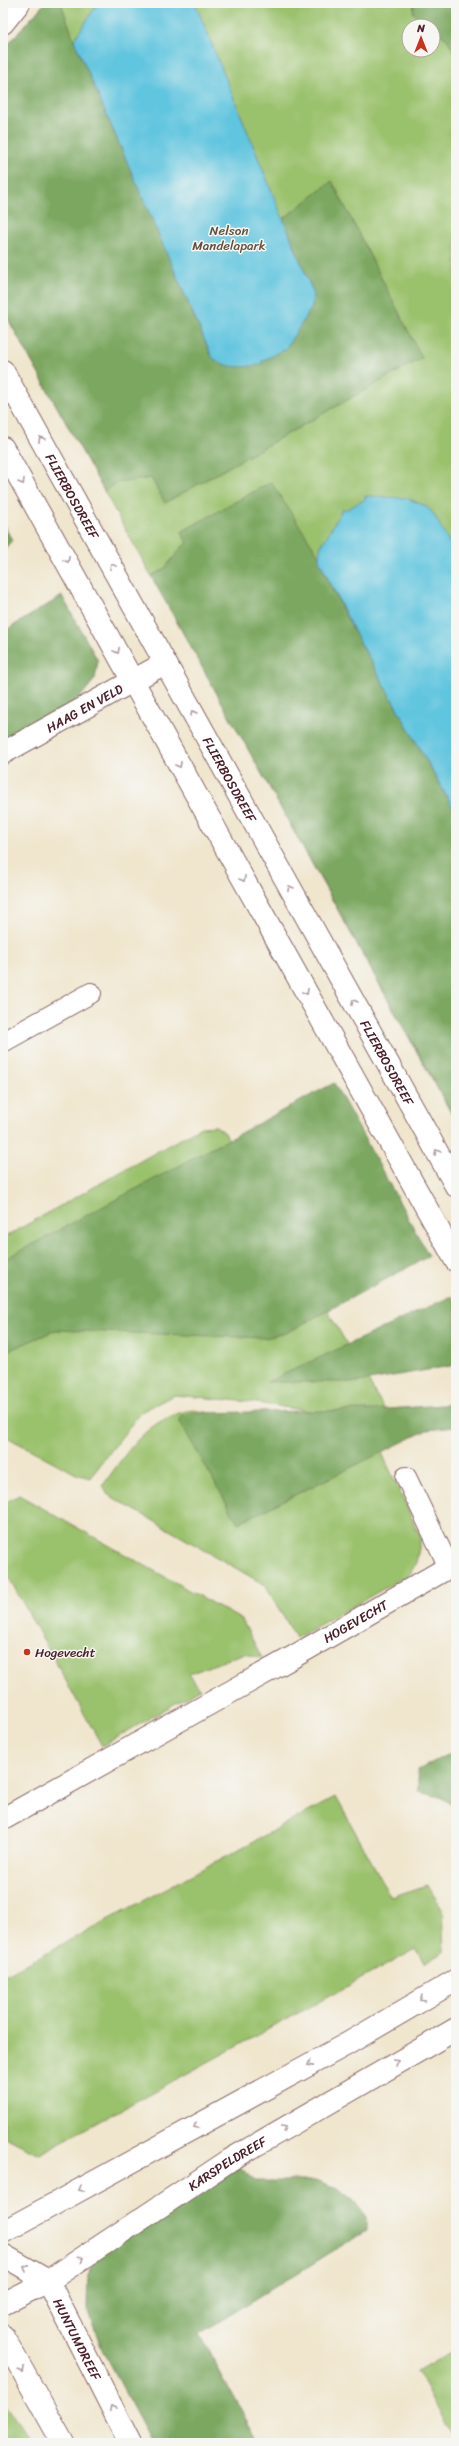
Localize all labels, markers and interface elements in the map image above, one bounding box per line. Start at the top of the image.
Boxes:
north arrow [401,18,441,58]
text: N [416,19,425,38]
park label: Nelson Mandelapark [192,219,266,257]
one-way arrow [38,436,45,443]
street label: FLIERBOSDREEF [39,449,106,544]
one-way arrow [18,478,25,485]
one-way arrow [62,556,69,563]
one-way arrow [109,563,116,570]
one-way arrow [112,647,120,654]
street label: HAAG EN VELD [42,677,128,739]
one-way arrow [191,710,198,717]
street label: FLIERBOSDREEF [196,732,263,827]
one-way arrow [175,761,182,768]
one-way arrow [238,875,245,882]
one-way arrow [288,885,295,892]
one-way arrow [301,988,309,995]
one-way arrow [351,999,358,1006]
street label: FLIERBOSDREEF [354,1015,420,1111]
one-way arrow [434,1149,442,1156]
street label: HOGEVECHT [319,1593,394,1649]
place label: Hogevecht [35,1641,96,1664]
marker: Hogevecht [22,1647,32,1657]
one-way arrow [419,1995,426,2002]
one-way arrow [307,2059,314,2067]
one-way arrow [392,2059,399,2066]
one-way arrow [192,2122,200,2129]
one-way arrow [280,2125,287,2132]
street label: KARSPELDREEF [183,2130,272,2197]
one-way arrow [78,2184,86,2191]
one-way arrow [77,2256,84,2264]
one-way arrow [23,2266,30,2273]
street label: HUNTUMDREEF [46,2294,108,2385]
one-way arrow [18,2366,25,2373]
one-way arrow [109,2405,117,2412]

